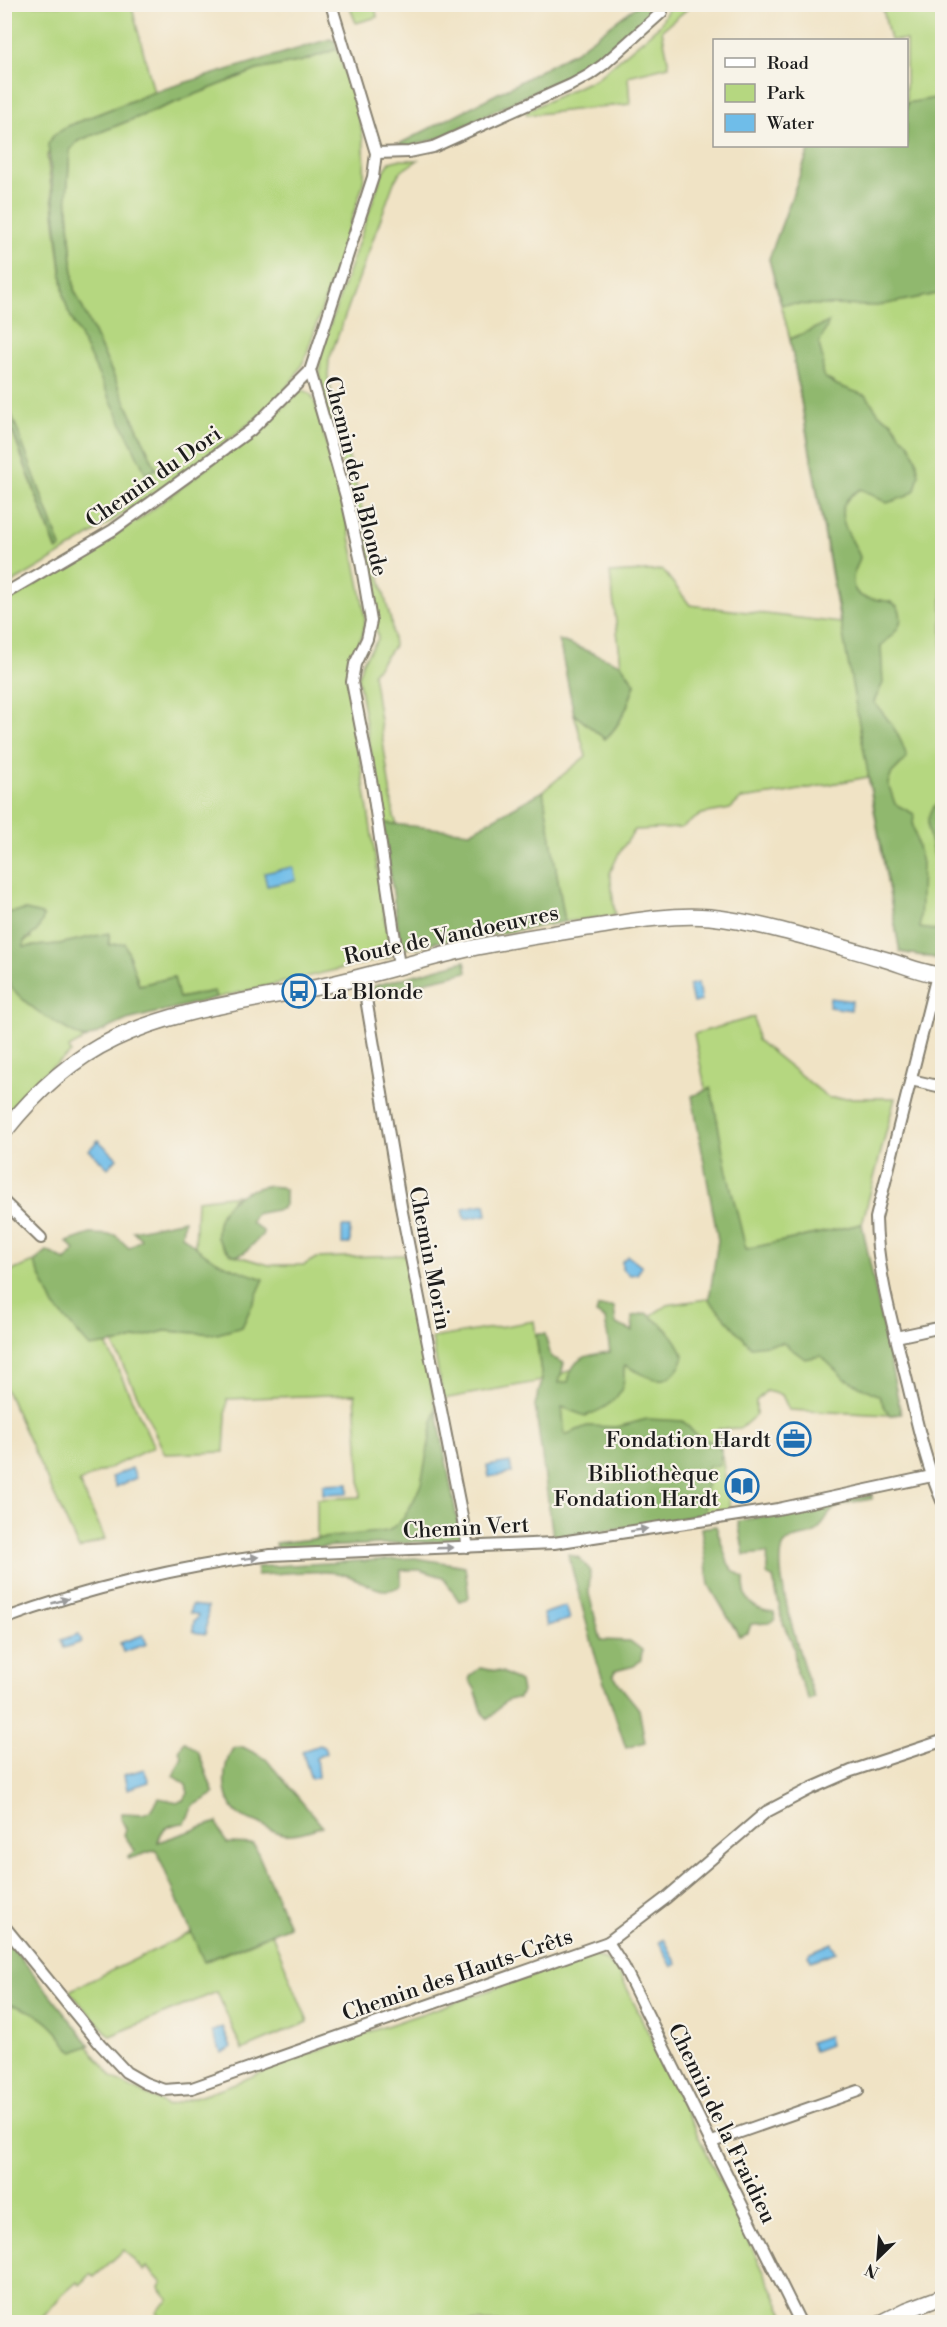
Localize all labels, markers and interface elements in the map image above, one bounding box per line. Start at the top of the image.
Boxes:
legend [713,39,908,147]
text: Road [767,52,810,75]
text: Park [767,82,806,105]
text: Water [766,112,815,135]
street label: Chemin de la Blonde [318,374,393,579]
street label: Chemin du Dori [81,420,227,534]
street label: Route de Vandoeuvres [341,899,561,971]
bus stop icon: La Blonde [281,973,317,1009]
place label: La Blonde [322,979,423,1006]
street label: Chemin Morin [402,1184,457,1332]
office icon: Fondation Hardt [776,1421,812,1457]
place label: Fondation Hardt [606,1427,771,1454]
place label: Bibliothèque Fondation Hardt [554,1461,719,1513]
library icon: Bibliothèque Fondation Hardt [724,1468,760,1504]
street label: Chemin Vert [402,1512,530,1545]
one-way arrow [629,1526,648,1535]
one-way arrow [435,1544,454,1553]
one-way arrow [241,1553,260,1563]
one-way arrow [51,1596,69,1605]
street label: Chemin des Hauts-Crêts [339,1923,576,2028]
street label: Chemin de la Fraidieu [661,2019,782,2229]
north arrow [848,2228,908,2288]
text: N [862,2259,882,2282]

